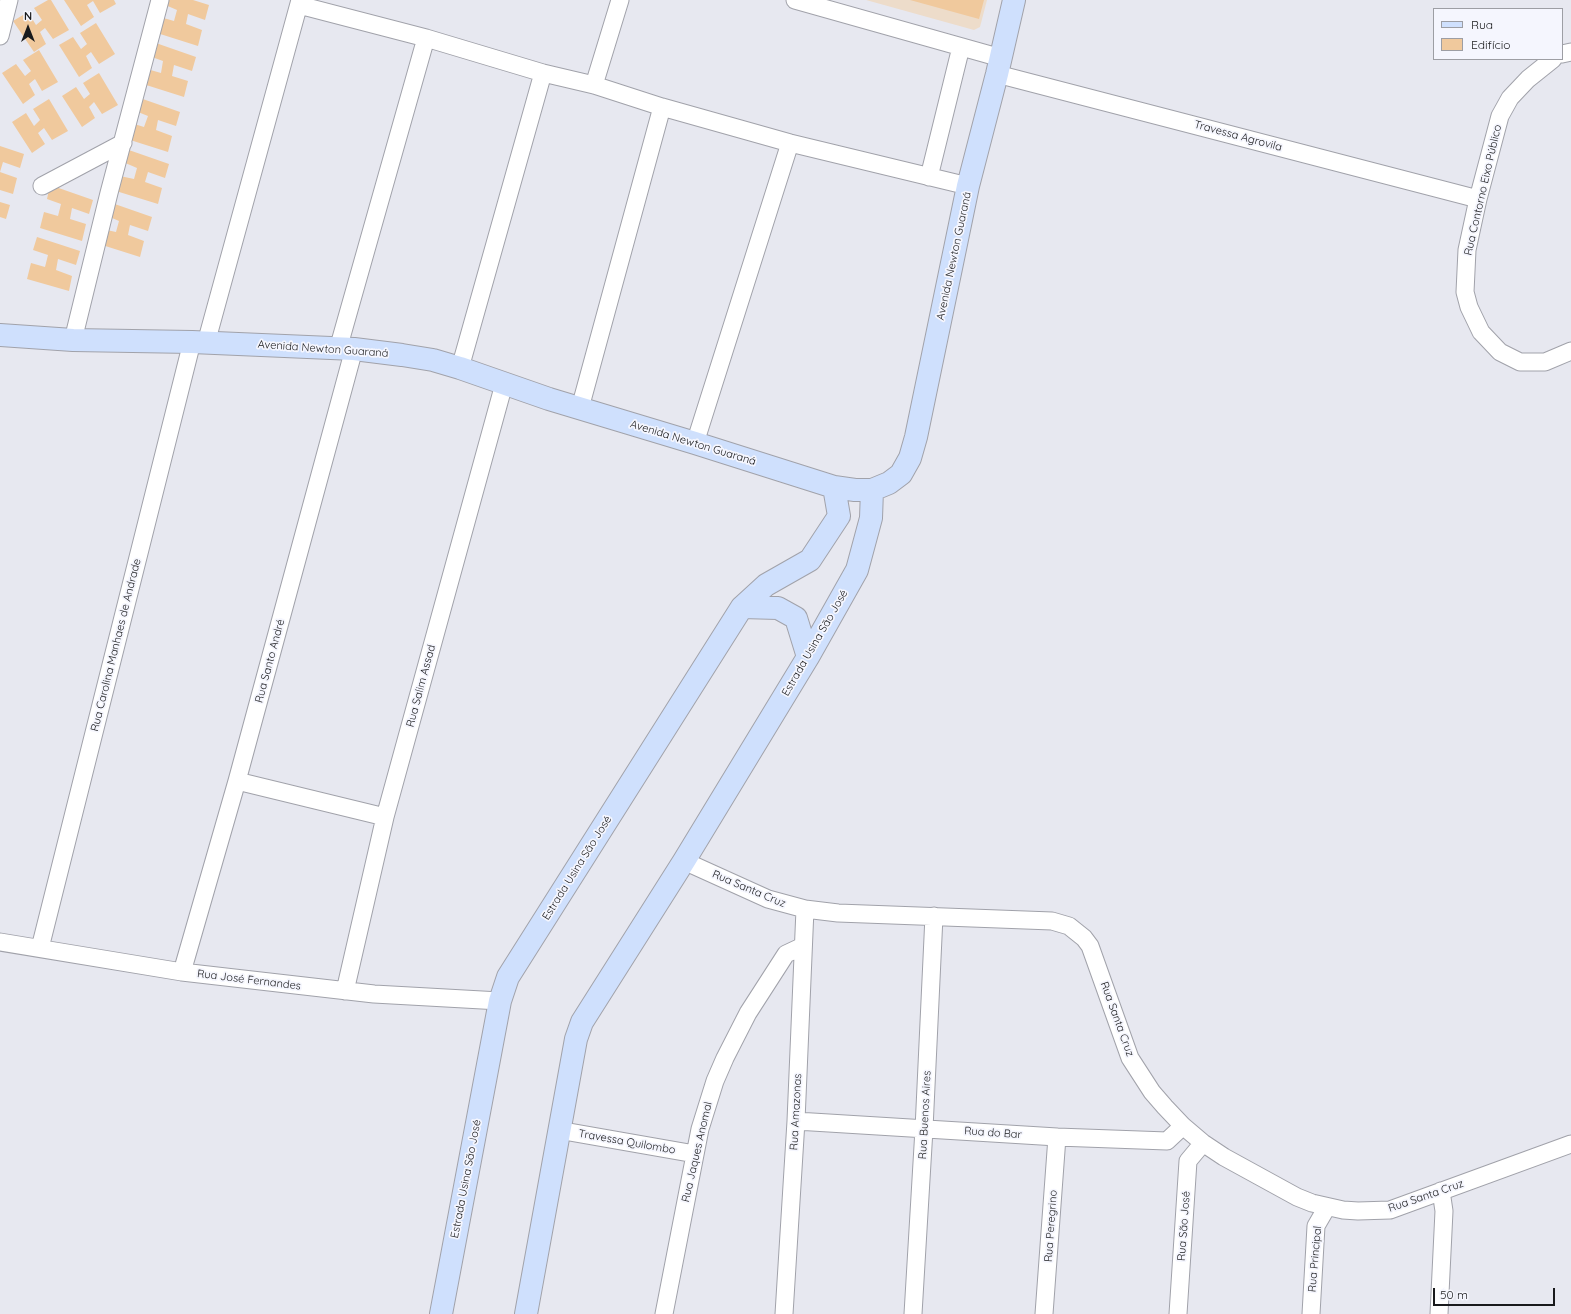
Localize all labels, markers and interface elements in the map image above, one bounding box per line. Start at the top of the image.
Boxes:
north arrow [8,8,48,48]
legend [1433,8,1563,60]
text: N [24,9,32,23]
text: Rua [1471,17,1493,32]
text: Edifício [1471,37,1511,52]
street label: Travessa Agrovila [1193,118,1283,154]
street label: Rua Contorno Eixo Público [1461,123,1505,257]
street label: Avenida Newton Guaraná [934,191,974,321]
street label: Avenida Newton Guaraná [257,338,389,360]
street label: Avenida Newton Guaraná [628,418,758,468]
street label: Rua Carolina Manhaes de Andrade [88,557,144,733]
street label: Estrada Usina São José [779,588,851,698]
street label: Rua Santo André [252,618,288,704]
street label: Rua Salim Assad [404,643,438,729]
street label: Estrada Usina São José [539,813,615,923]
street label: Rua Santa Cruz [710,868,788,910]
street label: Rua José Fernandes [196,967,302,993]
street label: Rua Santa Cruz [1097,980,1137,1058]
street label: Rua Buenos Aires [916,1070,934,1160]
street label: Rua Amazonas [787,1073,805,1151]
street label: Rua Jaques Anomal [679,1100,715,1204]
street label: Estrada Usina São José [448,1119,484,1239]
street label: Rua do Bar [964,1124,1022,1142]
street label: Travessa Quilombo [577,1127,677,1157]
street label: Rua Santa Cruz [1387,1177,1465,1215]
street label: Rua Peregrino [1042,1189,1060,1263]
street label: Rua São José [1175,1191,1193,1261]
street label: Rua Principal [1306,1225,1324,1293]
scale bar [1435,1280,1557,1306]
text: 50 m [1440,1287,1468,1302]

